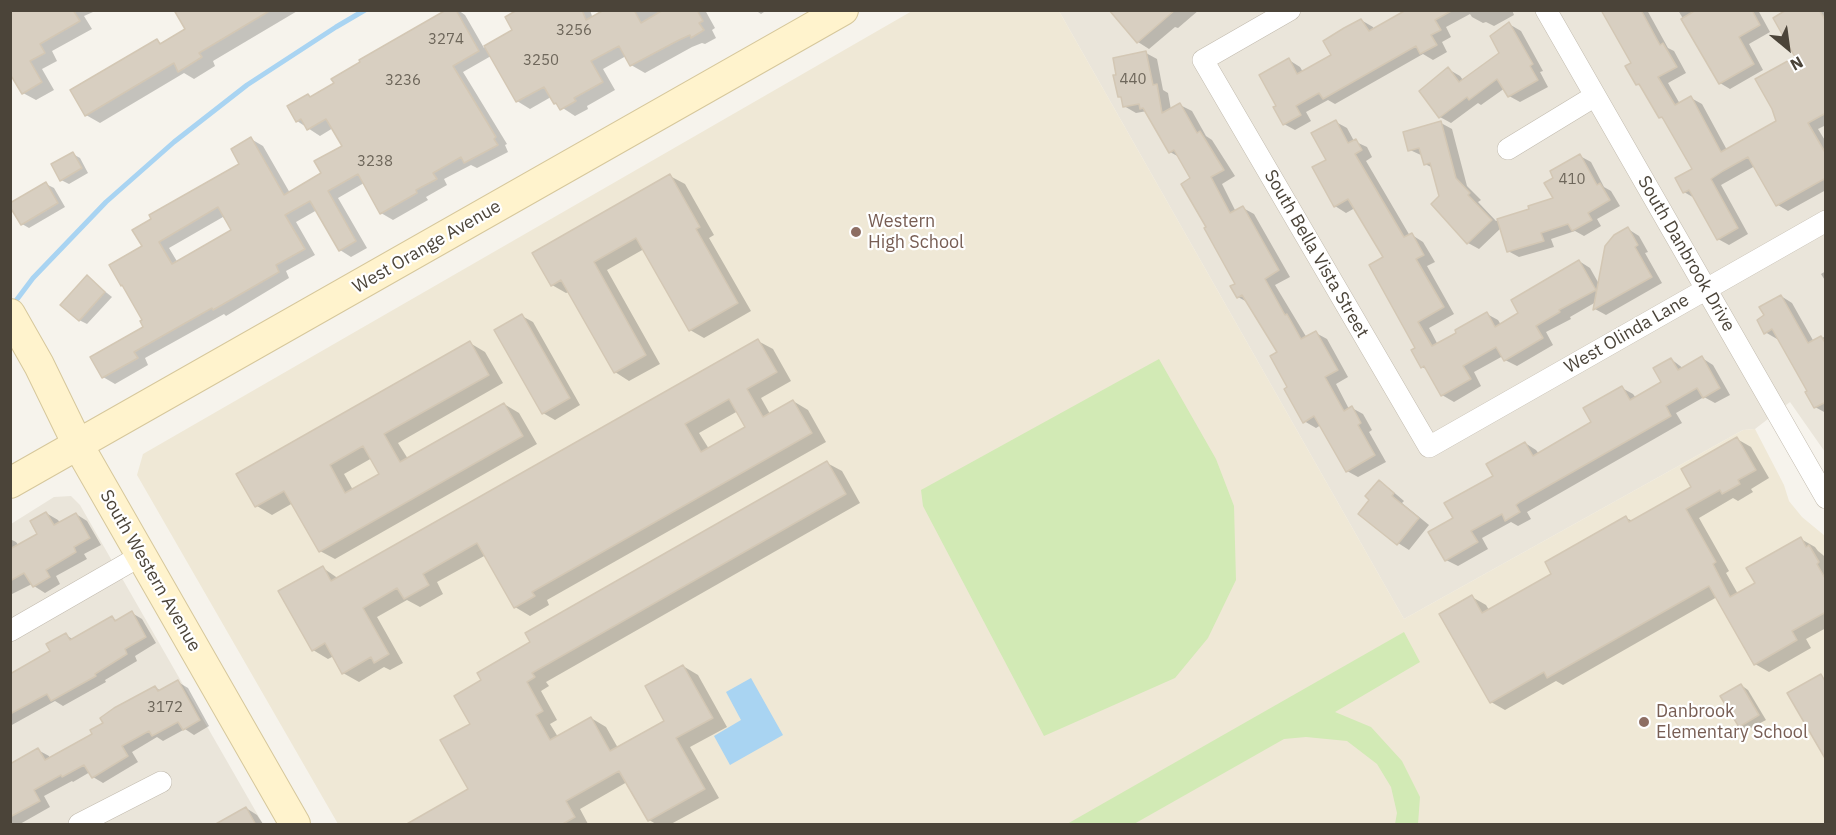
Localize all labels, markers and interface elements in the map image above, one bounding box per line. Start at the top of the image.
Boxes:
north arrow [1758,18,1818,78]
house number: 3256 [556,22,592,40]
house number: 3274 [428,31,464,49]
house number: 3250 [523,52,559,70]
text: N [1787,52,1807,75]
house number: 440 [1120,71,1146,89]
house number: 3236 [385,72,421,90]
house number: 3238 [357,153,393,171]
street label: South Bella Vista Street [1259,166,1373,342]
house number: 410 [1559,171,1585,189]
street label: South Danbrook Drive [1633,172,1739,336]
street label: West Orange Avenue [349,196,505,298]
place label: Western High School [868,211,964,254]
marker: Western High School [849,225,863,239]
street label: West Olinda Lane [1561,290,1693,378]
street label: South Western Avenue [95,486,205,656]
house number: 3172 [147,699,183,717]
place label: Danbrook Elementary School [1656,701,1808,744]
marker: Danbrook Elementary School [1637,715,1651,729]

